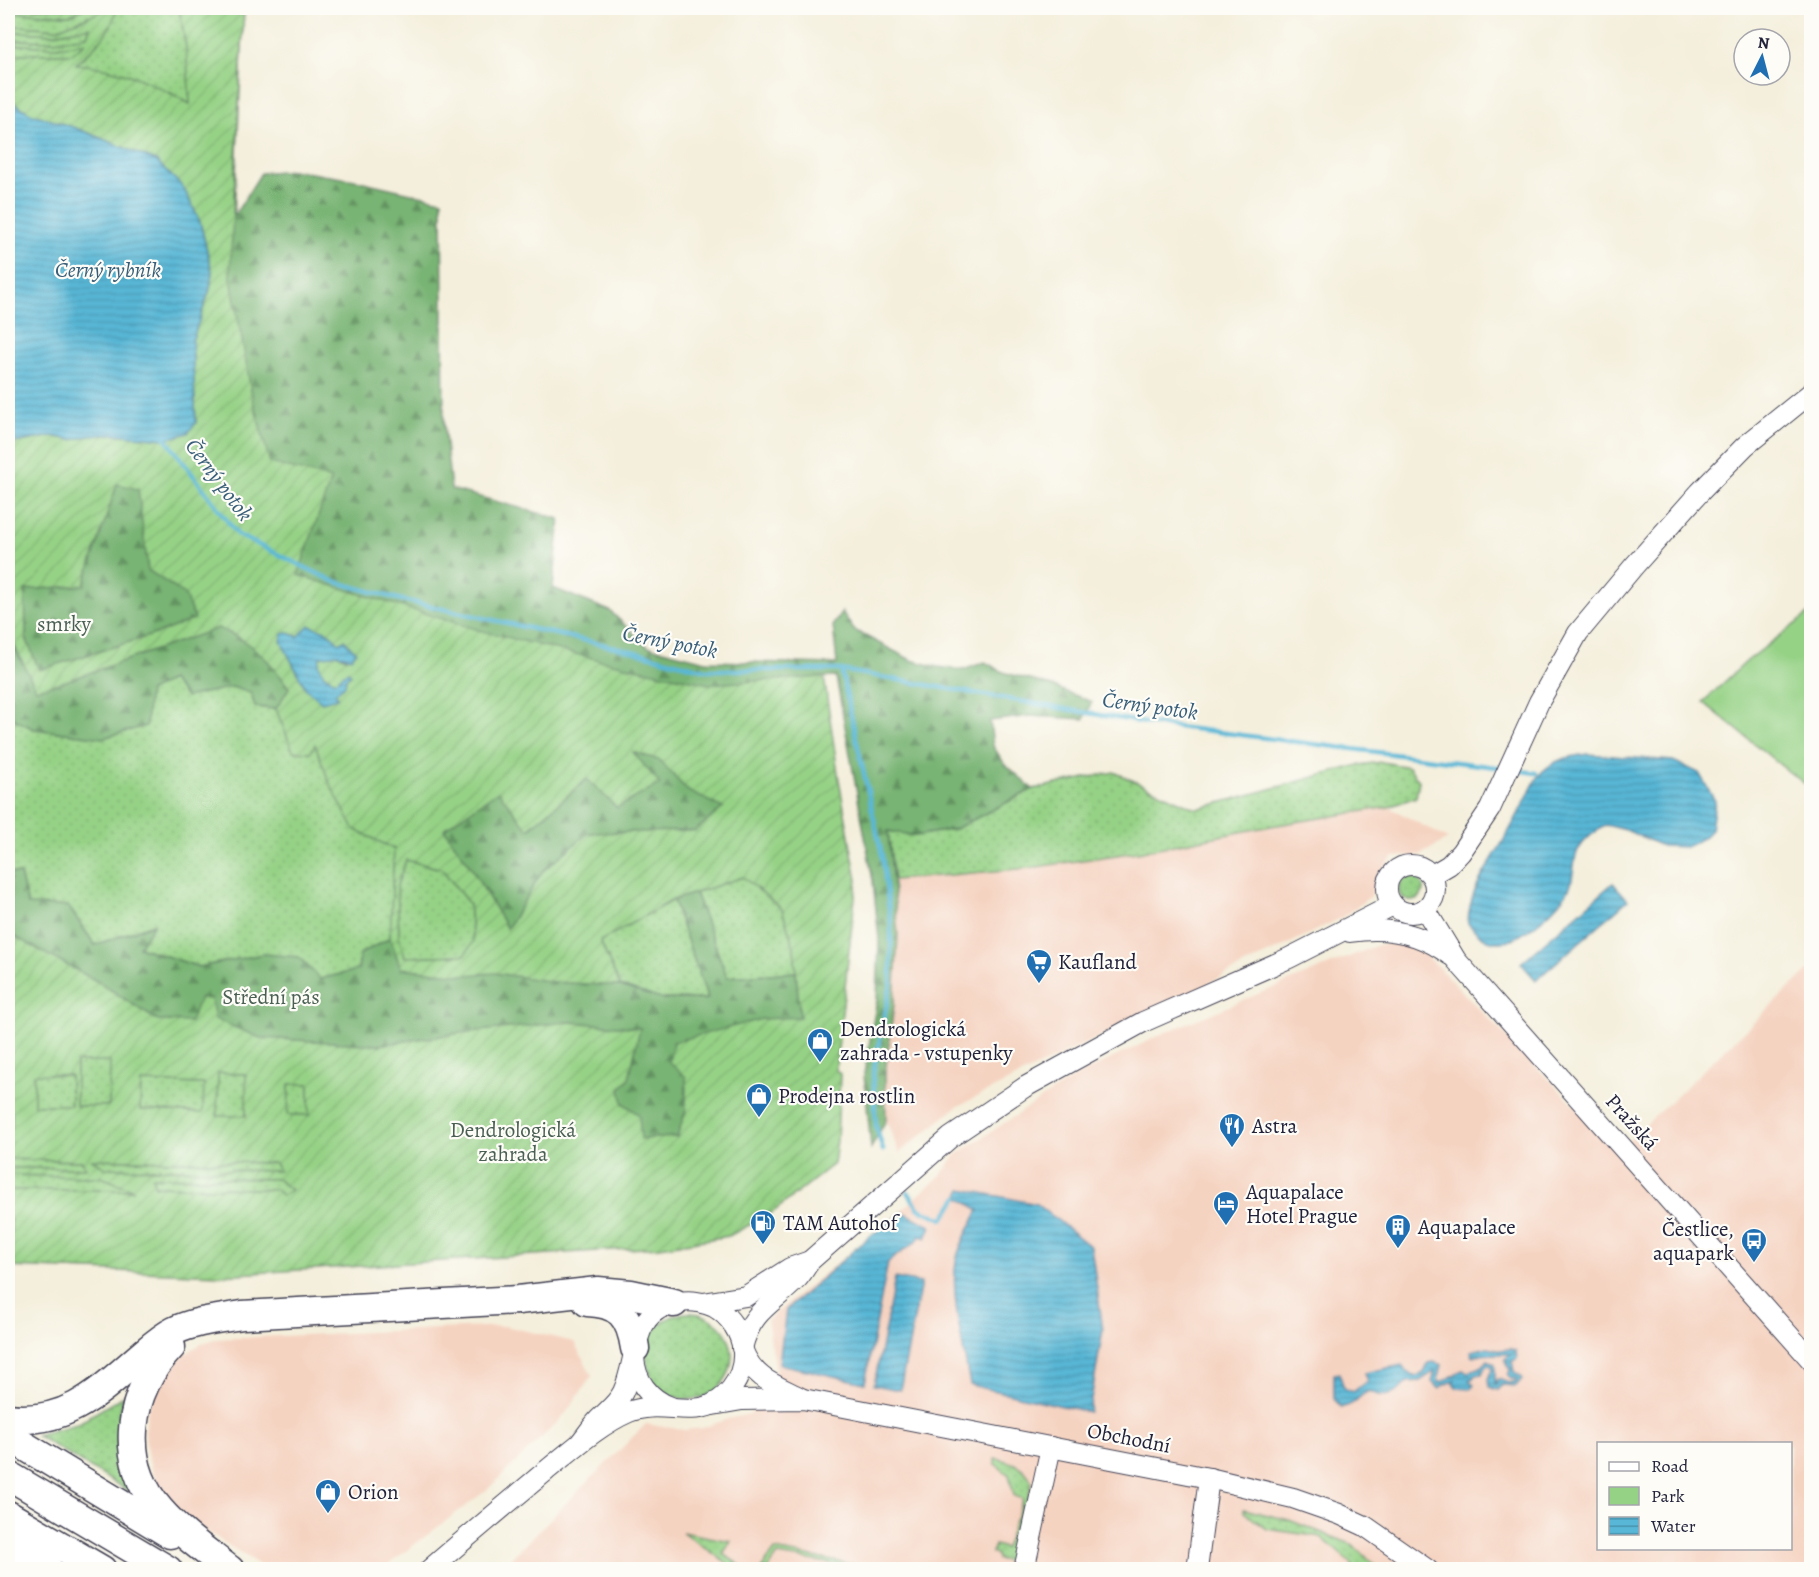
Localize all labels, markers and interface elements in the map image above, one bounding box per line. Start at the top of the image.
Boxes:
north arrow [1732,27,1792,87]
text: N [1757,32,1771,55]
water label: Černý rybník [55,255,161,285]
water label: Černý potok [178,433,260,528]
park label: smrky [37,610,92,638]
water label: Černý potok [620,618,720,666]
water label: Černý potok [1100,684,1200,728]
supermarket icon: Kaufland [1024,947,1054,985]
place label: Kaufland [1058,948,1137,976]
park label: Střední pás [222,983,320,1011]
place label: Dendrologická zahrada - vstupenky [840,1015,1013,1067]
shop icon: Dendrologická zahrada - vstupenky [805,1026,835,1064]
shop icon: Prodejna rostlin [744,1081,774,1119]
place label: Prodejna rostlin [778,1082,915,1110]
street label: Pražská [1599,1088,1665,1156]
restaurant icon: Astra [1217,1111,1247,1149]
place label: Astra [1251,1112,1297,1140]
park label: Dendrologická zahrada [450,1116,576,1168]
place label: Aquapalace Hotel Prague [1245,1178,1358,1230]
hotel icon: Aquapalace Hotel Prague [1211,1189,1241,1227]
fuel station icon: TAM Autohof [748,1208,778,1246]
place label: TAM Autohof [783,1209,900,1237]
building icon: Aquapalace [1383,1212,1413,1250]
place label: Aquapalace [1417,1213,1516,1241]
place label: Čestlice, aquapark [1653,1215,1735,1267]
bus stop icon: Čestlice, aquapark [1739,1226,1769,1264]
street label: Obchodní [1085,1416,1173,1460]
legend [1597,1442,1792,1550]
text: Road [1651,1454,1689,1478]
shop icon: Orion [313,1477,343,1515]
place label: Orion [348,1478,398,1506]
text: Park [1651,1484,1685,1508]
text: Water [1650,1514,1696,1538]

